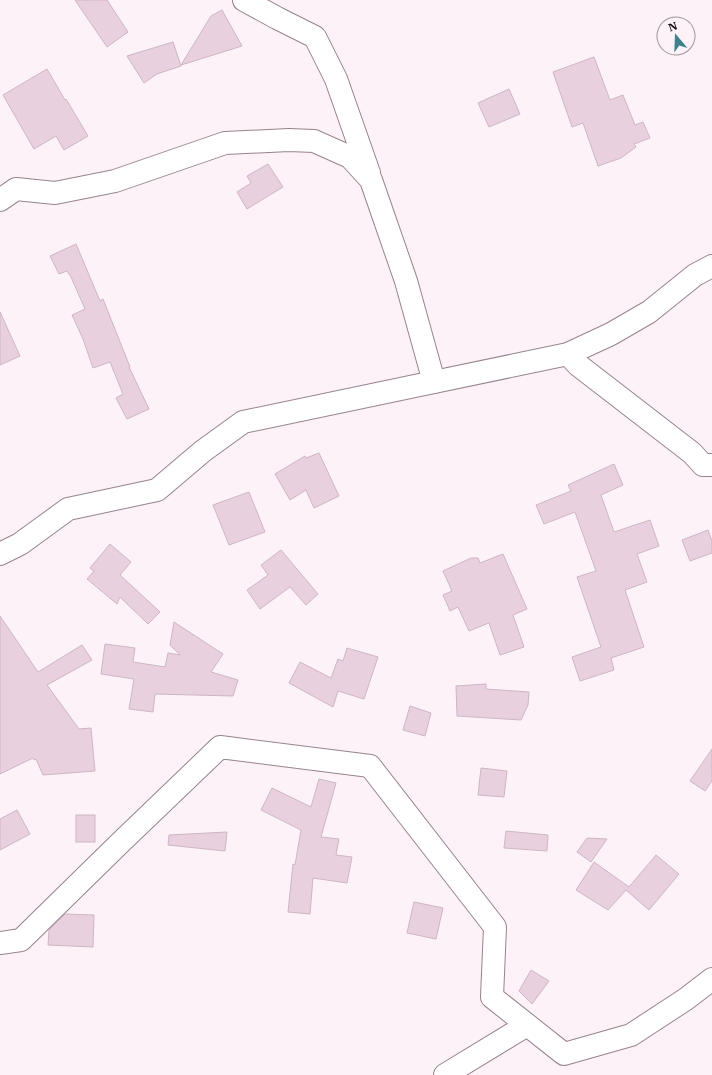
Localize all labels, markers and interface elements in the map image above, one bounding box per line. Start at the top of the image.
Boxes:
north arrow [656,16,696,56]
text: N [666,18,679,35]

